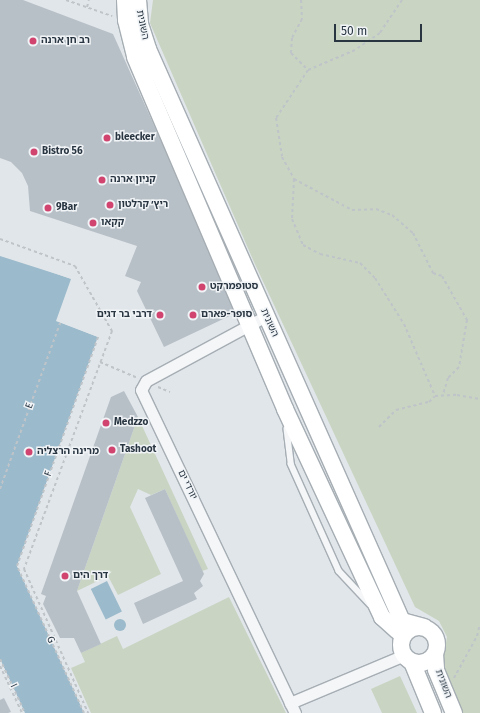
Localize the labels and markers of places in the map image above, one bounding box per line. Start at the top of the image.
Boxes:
place label: רב חן ארנה [41,35,90,47]
marker: רב חן ארנה [28,36,38,46]
place label: bleecker [115,132,155,144]
marker: bleecker [102,133,112,143]
place label: Bistro 56 [42,146,83,158]
marker: Bistro 56 [29,147,39,157]
place label: קניון ארנה [110,174,156,186]
marker: קניון ארנה [97,175,107,185]
place label: ריץ׳ קרלטון [118,199,168,211]
marker: ריץ׳ קרלטון [105,200,115,210]
place label: 9Bar [56,202,77,214]
marker: 9Bar [43,203,53,213]
place label: קקאו [101,217,124,229]
marker: קקאו [88,218,98,228]
place label: סטופמרקט [210,281,258,293]
marker: סטופמרקט [197,282,207,292]
place label: דרבי בר דגים [97,309,152,321]
place label: סופר-פארם [201,309,252,321]
marker: דרבי בר דגים [155,310,165,320]
marker: סופר-פארם [188,310,198,320]
place label: Medzzo [114,417,148,429]
marker: Medzzo [101,418,111,428]
place label: Tashoot [120,444,156,456]
marker: Tashoot [107,445,117,455]
place label: מרינה הרצליה [37,446,99,458]
marker: מרינה הרצליה [24,447,34,457]
place label: דרך הים [73,570,108,582]
marker: דרך הים [60,571,70,581]

